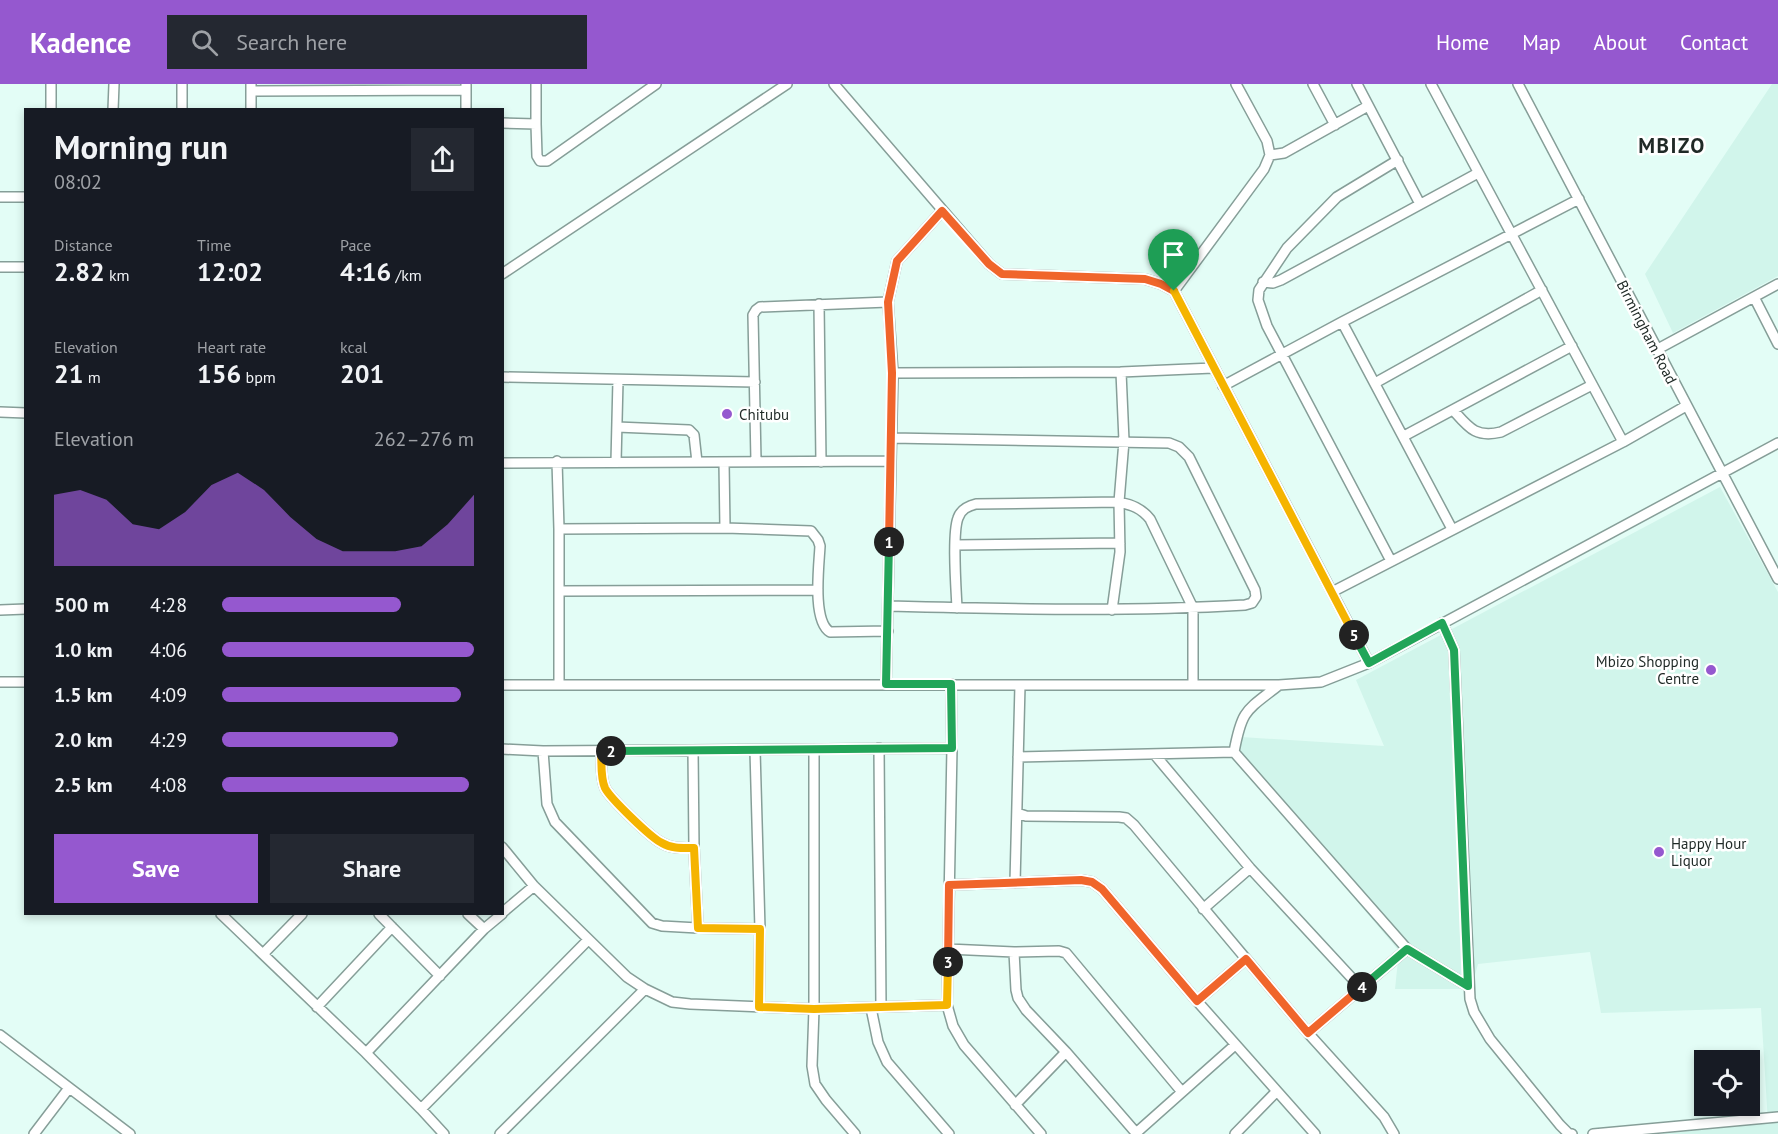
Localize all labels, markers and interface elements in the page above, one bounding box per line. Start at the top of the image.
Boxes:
search box [167,15,587,69]
text: Kadence [30,24,131,61]
icon: search [188,26,221,59]
text: Search here [236,28,347,56]
text: Home [1436,29,1489,56]
text: Map [1522,29,1561,56]
text: About [1594,29,1647,56]
text: Contact [1680,29,1748,56]
text: Morning run [54,125,228,168]
button: share [411,128,474,191]
district label: MBIZO [1638,132,1706,159]
text: 08:02 [54,169,102,195]
pin [1148,229,1199,291]
text: Distance [54,235,113,255]
text: Time [197,235,231,255]
text: Pace [340,235,371,255]
icon: arrive [1157,238,1190,271]
text: 2.82 [54,255,105,288]
text: 12:02 [197,255,263,288]
text: 4:16 [340,255,391,288]
text: km [105,265,130,285]
text: /km [391,265,422,285]
street label: Birmingham Road [1613,277,1681,387]
text: Elevation [54,337,118,357]
text: Heart rate [197,337,266,357]
text: kcal [340,337,367,357]
text: 21 [54,357,83,390]
text: 156 [197,357,241,390]
text: 201 [340,357,384,390]
text: m [83,367,101,387]
text: bpm [241,367,276,387]
place label: Chitubu [739,405,789,424]
marker: Chitubu [720,407,734,421]
text: Elevation [54,426,134,452]
text: 262–276 m [374,426,474,452]
pin: 1 [874,527,904,557]
text: 1 [884,532,894,552]
text: 500 m [54,592,109,618]
text: 4:28 [150,592,187,618]
pin: 5 [1339,620,1369,650]
text: 5 [1349,625,1359,645]
text: 1.0 km [54,637,113,663]
text: 4:06 [150,637,187,663]
place label: Mbizo Shopping Centre [1596,652,1699,688]
marker: Mbizo Shopping Centre [1704,663,1718,677]
text: 1.5 km [54,682,113,708]
text: 4:09 [150,682,187,708]
text: 2.0 km [54,727,113,753]
text: 4:29 [150,727,187,753]
pin: 2 [596,736,626,766]
text: 2 [606,741,616,761]
text: 2.5 km [54,772,113,798]
text: 4:08 [150,772,187,798]
button: Save [54,834,258,903]
button: Share [270,834,474,903]
place label: Happy Hour Liquor [1671,834,1746,870]
marker: Happy Hour Liquor [1652,845,1666,859]
pin: 3 [933,947,963,977]
text: 3 [943,952,953,972]
pin: 4 [1347,972,1377,1002]
text: 4 [1357,977,1367,997]
map controls [1694,1050,1760,1116]
button: locate [1694,1050,1760,1116]

